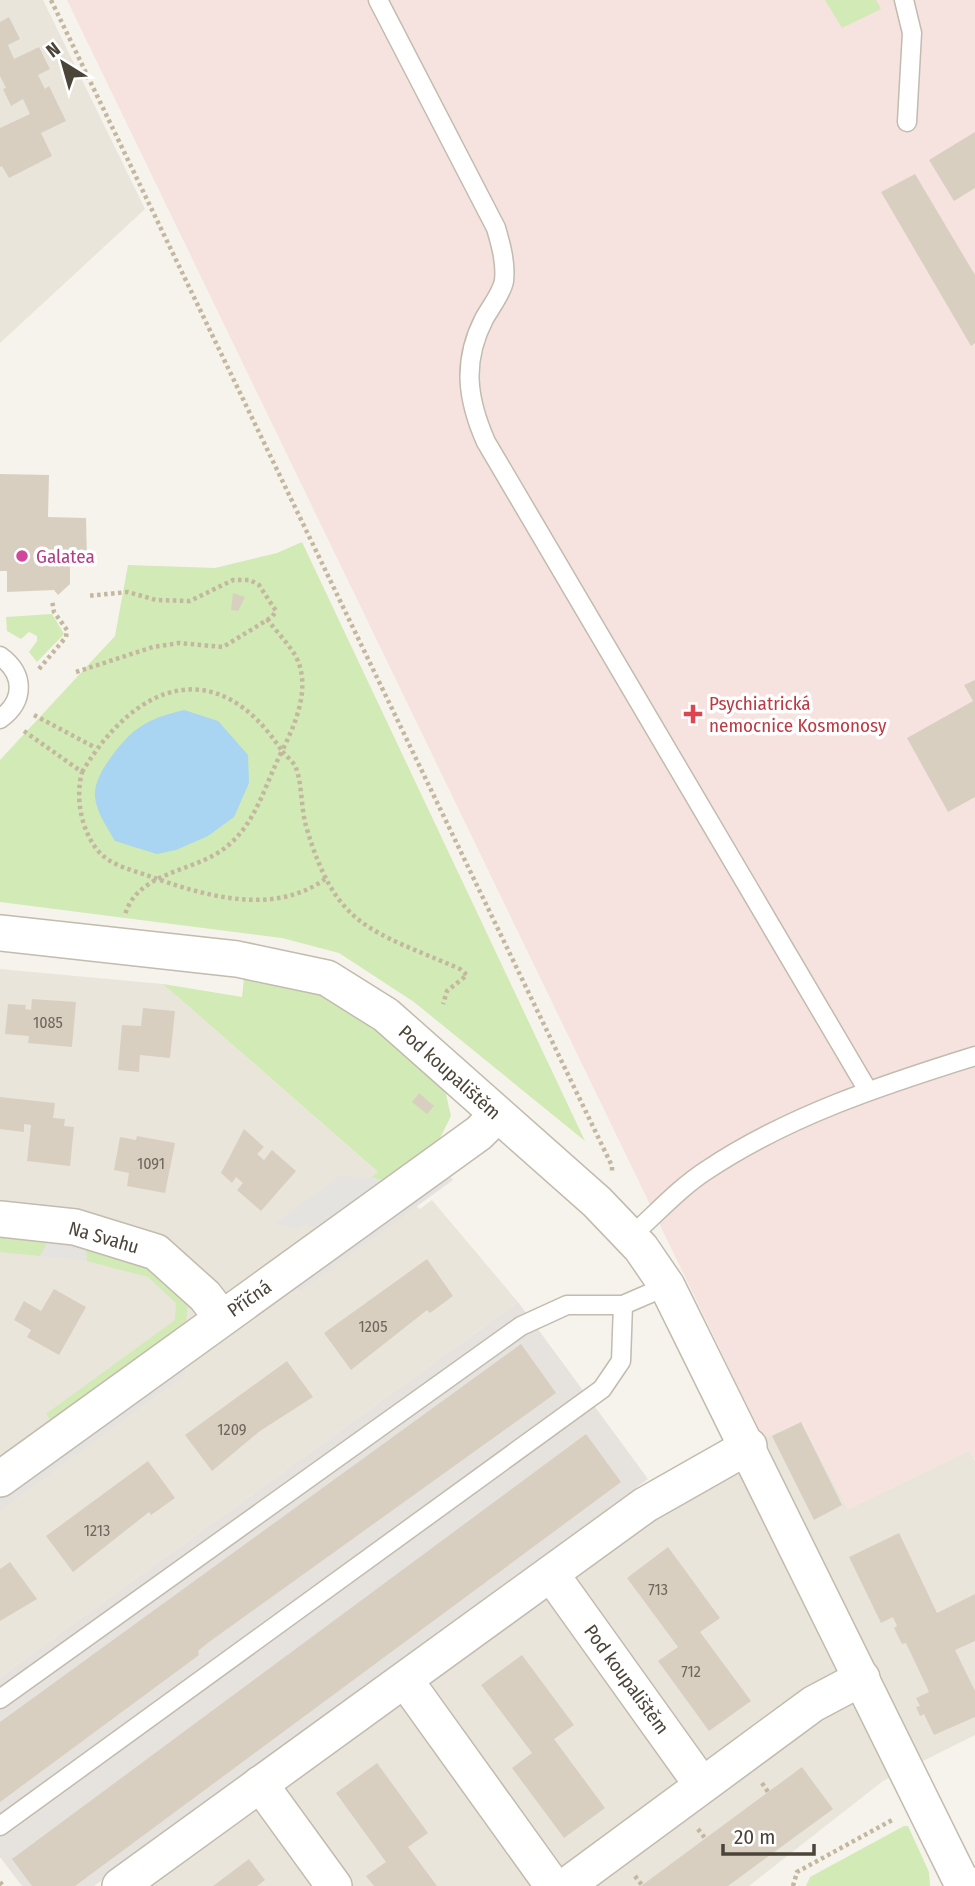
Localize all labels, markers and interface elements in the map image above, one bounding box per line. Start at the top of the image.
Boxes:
north arrow [28,28,98,98]
text: N [42,37,65,62]
place label: Galatea [36,545,95,568]
marker: Galatea [14,548,30,564]
place label: Psychiatrická nemocnice Kosmonosy [709,692,887,737]
marker: Psychiatrická nemocnice Kosmonosy [683,704,703,724]
house number: 1085 [33,1013,63,1032]
street label: Pod koupalištěm [394,1020,505,1124]
house number: 1091 [137,1154,165,1173]
street label: Na Svahu [66,1217,142,1258]
street label: Příčná [223,1275,276,1322]
house number: 1205 [359,1317,387,1336]
house number: 1209 [217,1420,247,1439]
house number: 1213 [84,1521,110,1540]
house number: 713 [648,1580,668,1599]
street label: Pod koupalištěm [579,1620,674,1738]
house number: 712 [681,1662,701,1681]
scale bar [723,1812,814,1856]
text: 20 m [734,1824,775,1850]

